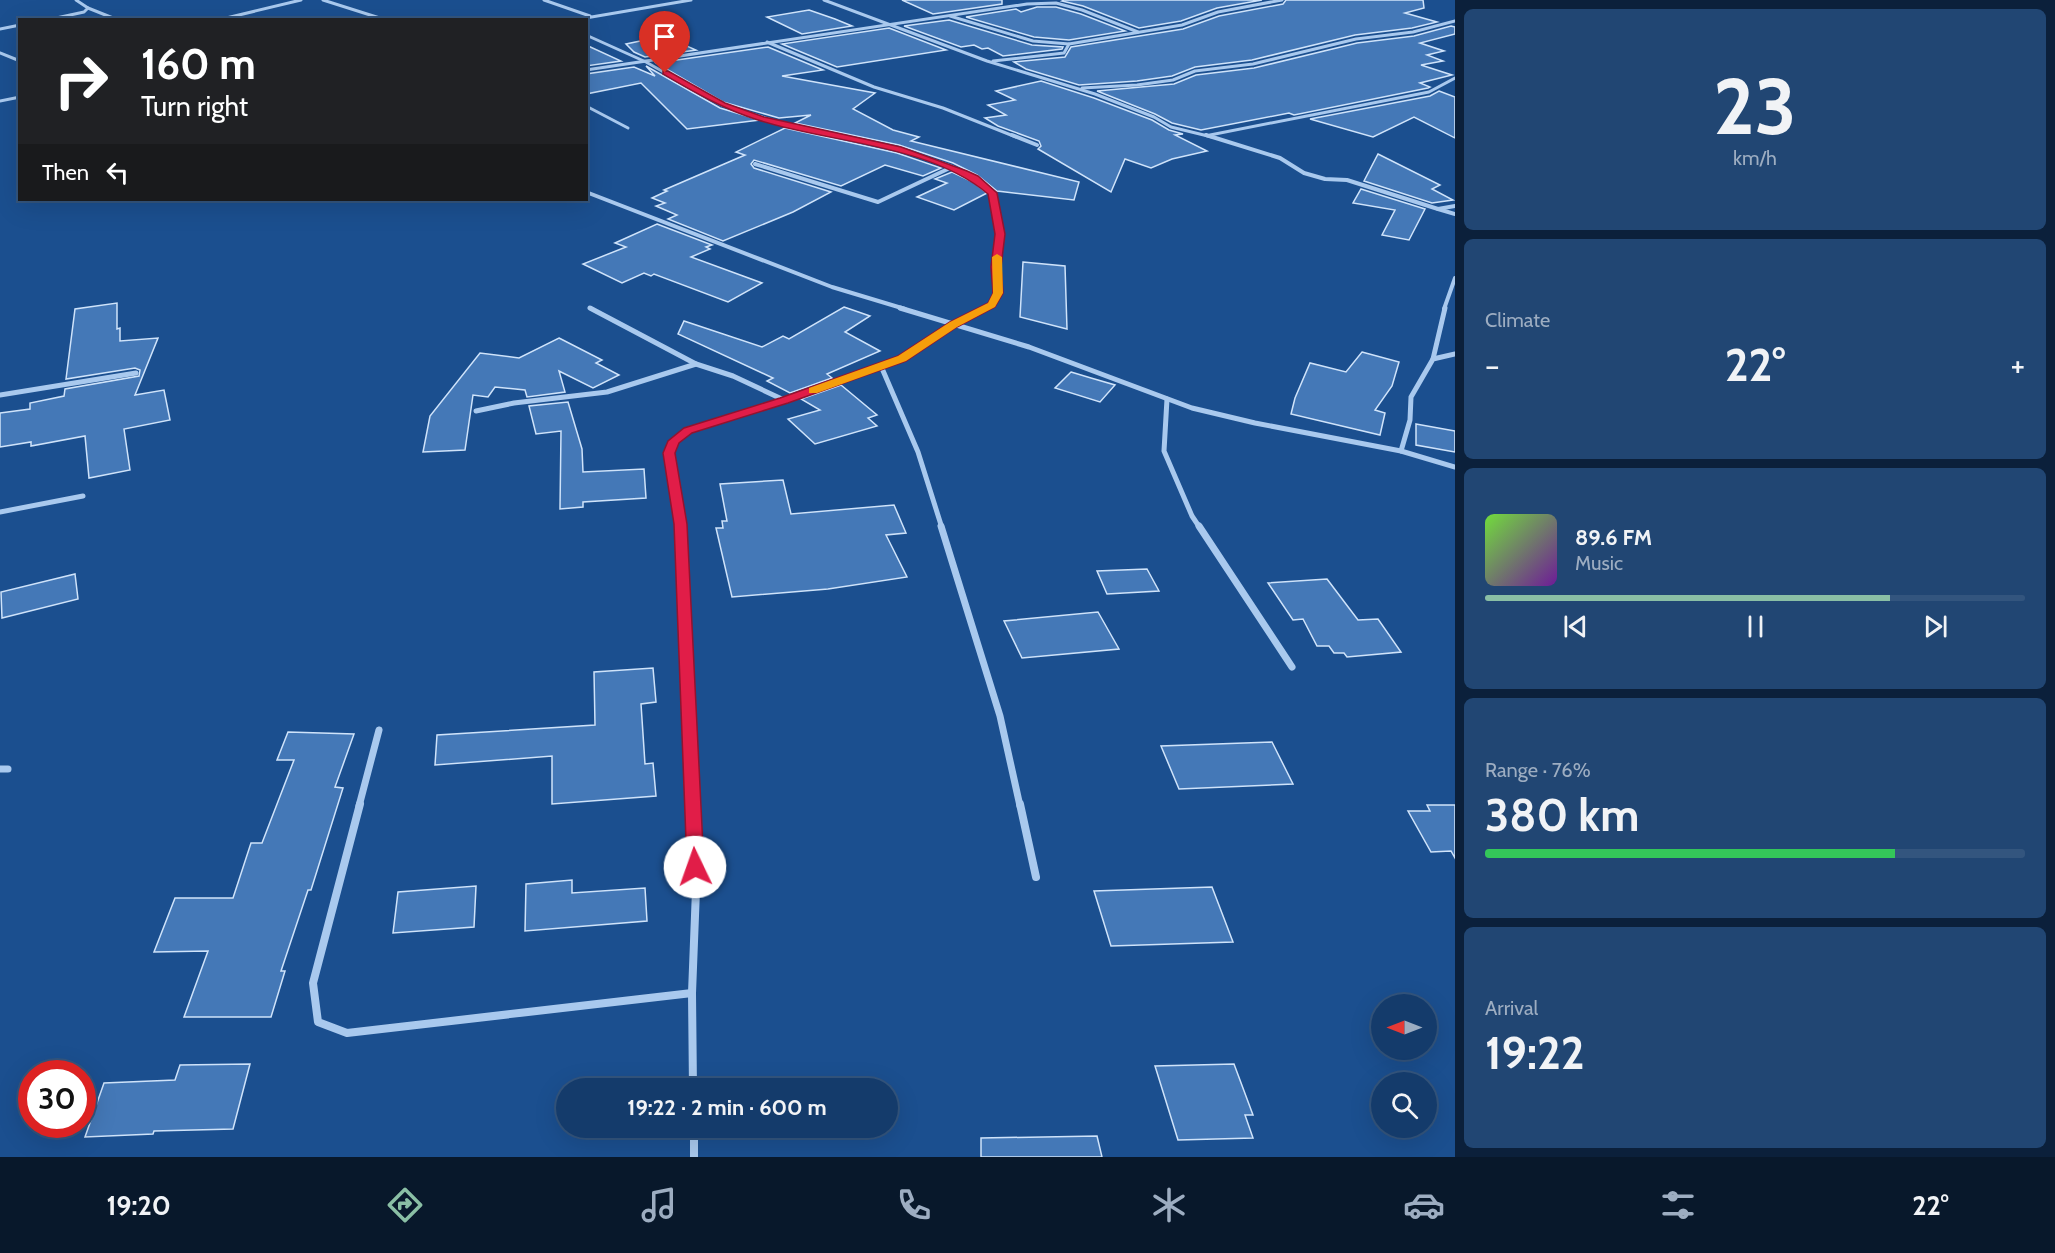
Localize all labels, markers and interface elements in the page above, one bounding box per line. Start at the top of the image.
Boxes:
pin [639,11,690,73]
icon: arrive [648,20,681,53]
text: 160 m [141,38,256,90]
icon: right [42,42,120,120]
text: 23 [1713,59,1797,154]
text: Turn right [141,90,248,123]
text: km/h [1733,146,1777,170]
icon: left [101,156,134,189]
text: Then [42,159,89,186]
text: Climate [1485,308,1550,332]
text: 22° [1725,338,1785,392]
text: − [1485,345,1500,385]
text: + [2010,345,2025,385]
text: 89.6 FM [1575,524,1652,551]
text: Music [1575,551,1623,575]
icon: previous [1559,610,1592,643]
icon: pause [1739,610,1772,643]
icon: next [1919,610,1952,643]
text: Range · 76% [1485,758,1591,782]
text: 380 km [1485,788,1639,842]
position arrow [663,835,727,899]
north arrow [1371,994,1437,1060]
map controls [1371,994,1437,1138]
text: Arrival [1485,996,1538,1020]
text: 19:22 [1485,1026,1585,1080]
speed limit sign: 30 [18,1060,96,1138]
button: search [1371,1072,1437,1138]
text: 19:22 · 2 min · 600 m [627,1094,827,1121]
icon: directions [384,1184,426,1226]
icon: music [638,1184,680,1226]
icon: phone [893,1184,935,1226]
icon: climate [1148,1184,1190,1226]
icon: car [1403,1184,1445,1226]
icon: filters [1657,1184,1699,1226]
text: 19:20 [106,1189,171,1222]
text: 22° [1912,1189,1949,1222]

